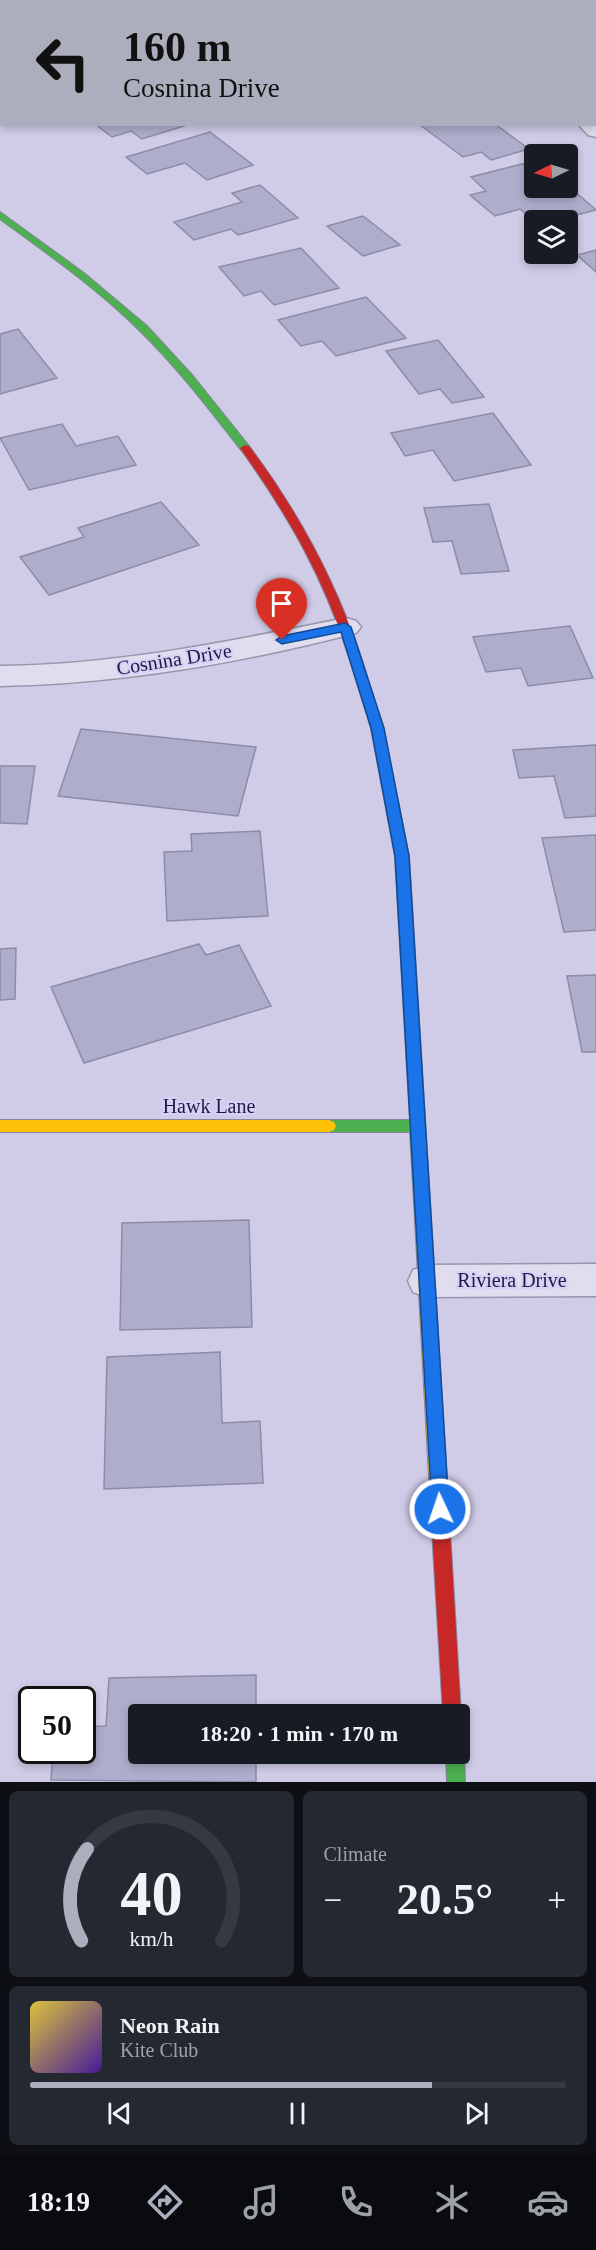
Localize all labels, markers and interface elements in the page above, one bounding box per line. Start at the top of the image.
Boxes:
icon: left [24,24,102,102]
text: 160 m [123,24,232,70]
text: Cosnina Drive [123,73,280,103]
north arrow [524,144,578,198]
map controls [524,144,578,264]
button: layers [524,210,578,264]
pin [256,578,307,640]
icon: arrive [265,587,298,620]
street label: Cosnina Drive [115,639,233,679]
street label: Hawk Lane [163,1095,255,1117]
street label: Riviera Drive [457,1269,567,1291]
position arrow [408,1477,472,1541]
speed limit sign: 50 [18,1686,96,1764]
text: 18:20 · 1 min · 170 m [200,1721,398,1746]
text: Climate [324,1843,387,1865]
text: 40 [120,1859,182,1928]
text: 20.5° [396,1874,493,1924]
text: − [324,1882,342,1918]
text: + [547,1882,566,1918]
text: km/h [129,1927,174,1951]
text: Neon Rain [120,2013,220,2038]
text: Kite Club [120,2039,198,2061]
icon: previous [103,2097,136,2130]
icon: pause [281,2097,314,2130]
icon: next [460,2097,493,2130]
icon: directions [144,2181,186,2223]
icon: music [240,2181,282,2223]
icon: phone [335,2181,377,2223]
icon: climate [431,2181,473,2223]
icon: car [527,2181,569,2223]
text: 18:19 [27,2187,90,2217]

